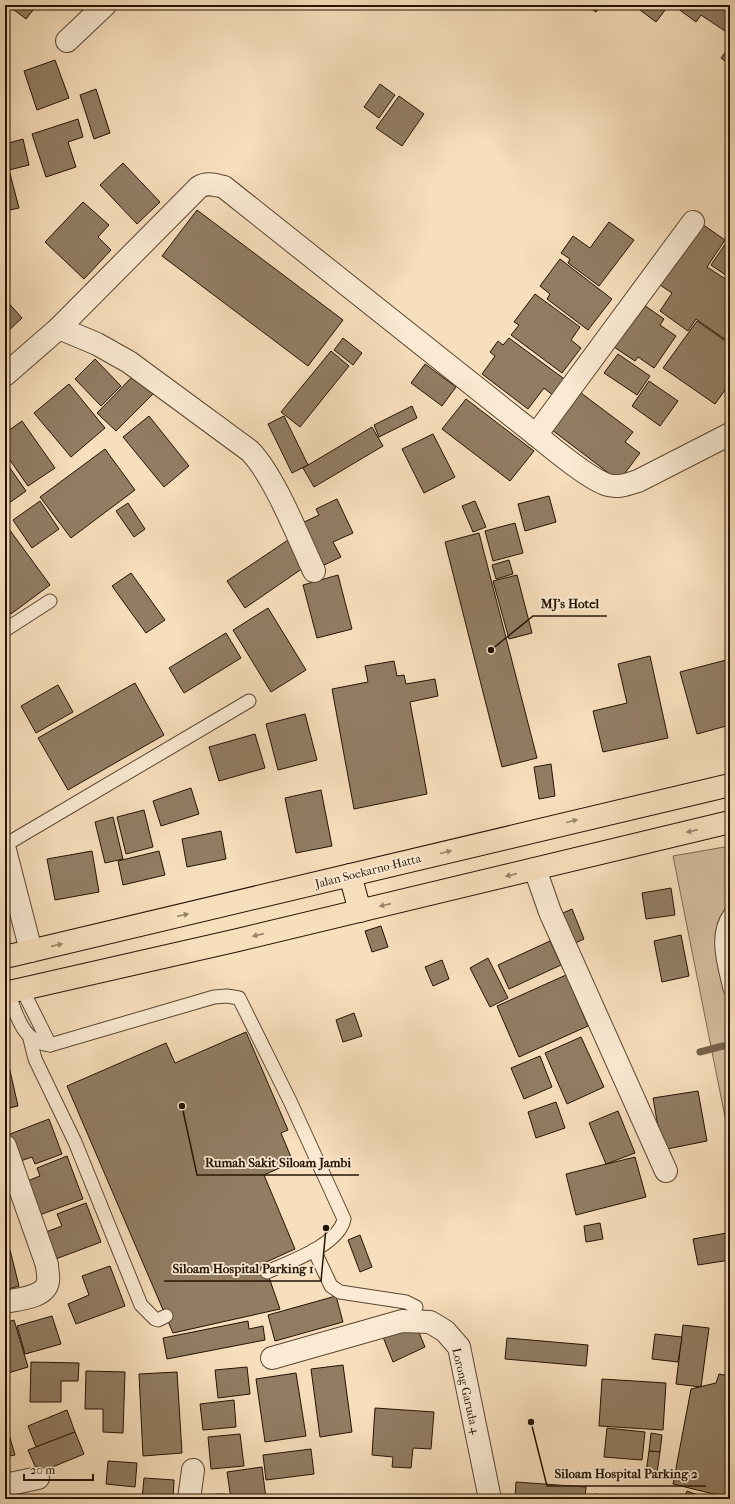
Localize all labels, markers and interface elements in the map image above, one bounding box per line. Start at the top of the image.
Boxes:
callout: MJ's Hotel [533,591,607,616]
text: MJ's Hotel [540,596,600,612]
one-way arrow [566,818,578,824]
one-way arrow [686,829,698,835]
one-way arrow [440,849,452,855]
street label: Jalan Soekarno-Hatta [313,851,423,891]
one-way arrow [505,872,517,878]
one-way arrow [378,902,391,908]
one-way arrow [177,911,189,917]
one-way arrow [252,932,264,938]
one-way arrow [50,941,63,947]
callout: Rumah Sakit Siloam Jambi [197,1150,359,1175]
text: Rumah Sakit Siloam Jambi [205,1155,351,1171]
callout: Siloam Hospital Parking 1 [164,1256,321,1281]
text: Siloam Hospital Parking 1 [172,1261,314,1277]
street label: Lorong Garuda 4 [449,1347,483,1436]
scale bar [24,1456,93,1482]
callout: Siloam Hospital Parking 2 [547,1461,706,1486]
text: 20 m [30,1463,55,1477]
text: Siloam Hospital Parking 2 [554,1466,698,1482]

